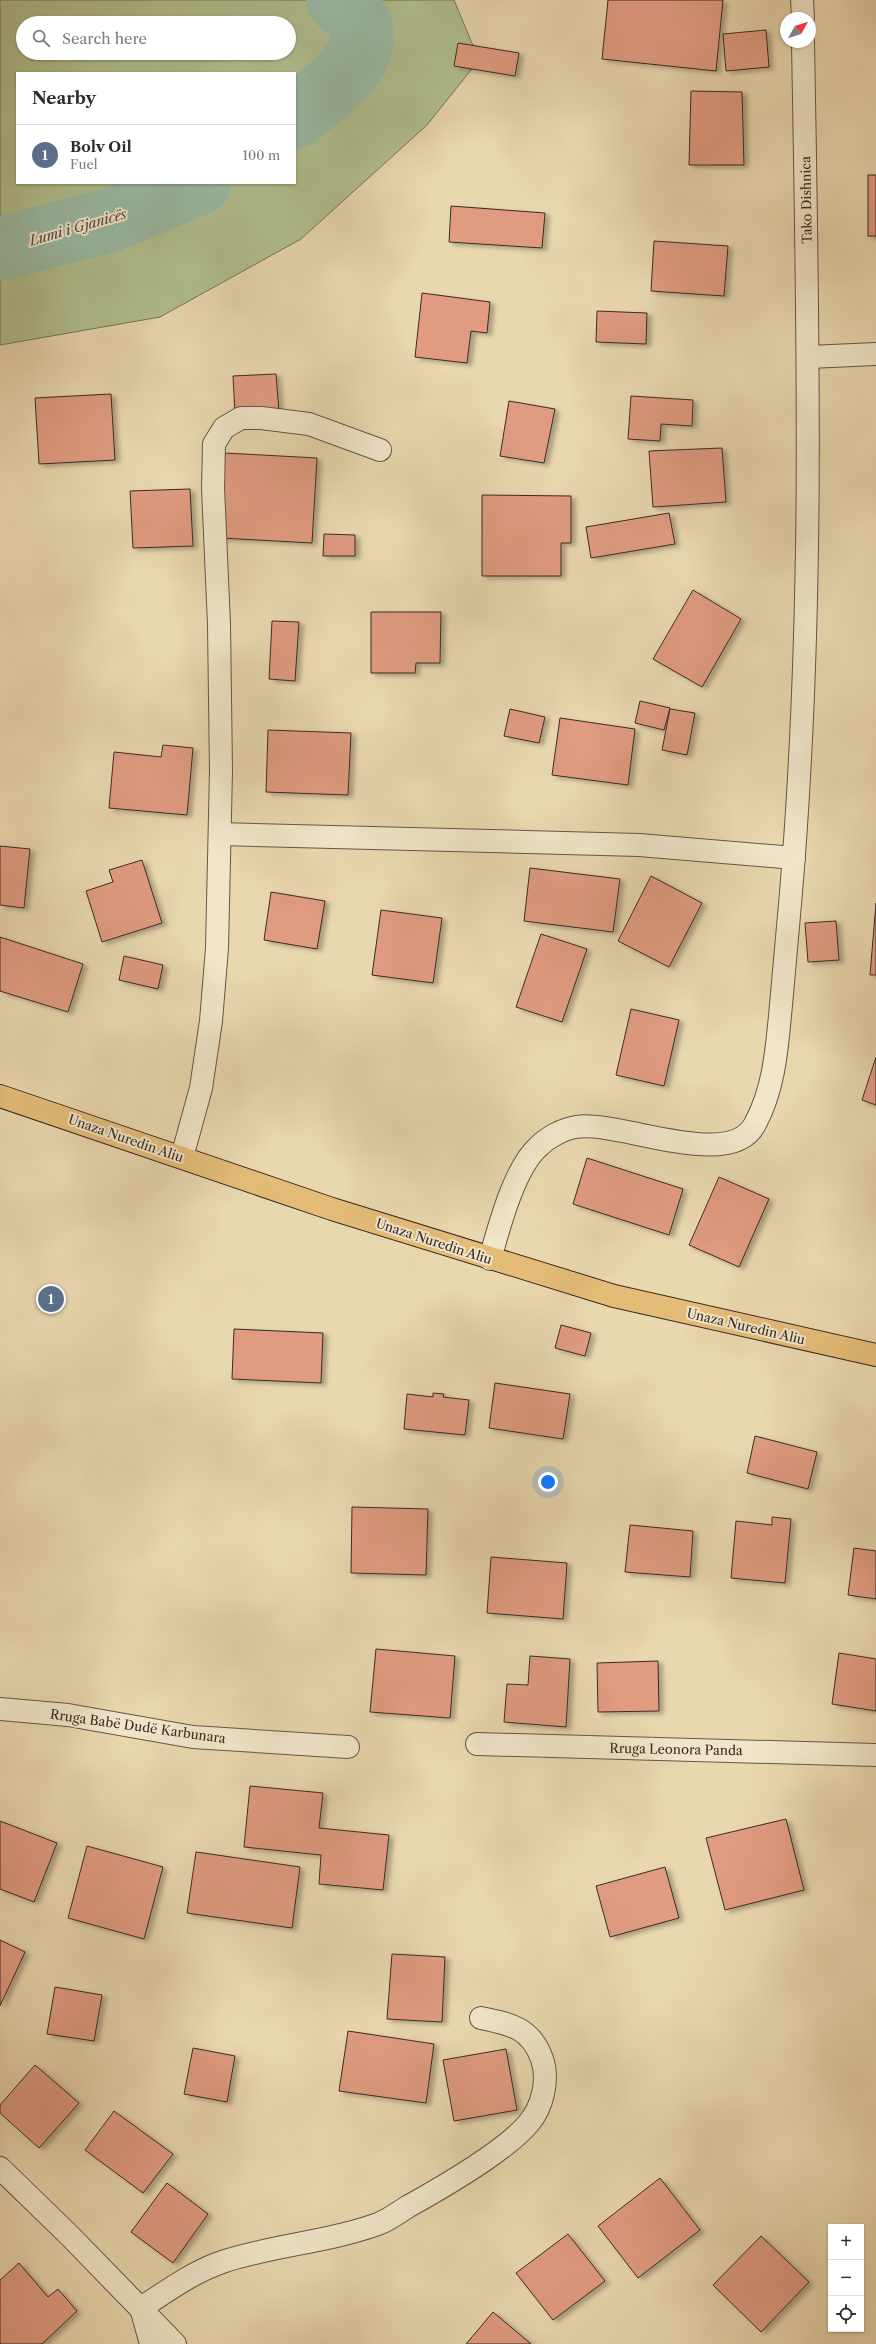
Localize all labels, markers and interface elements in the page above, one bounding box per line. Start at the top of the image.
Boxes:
north arrow [780,12,816,48]
search box [16,16,296,60]
icon: search [30,27,52,49]
text: Search here [62,29,147,48]
text: Nearby [32,88,96,108]
text: Bolv Oil [70,137,132,156]
text: 1 [42,147,48,163]
text: 100 m [242,147,280,163]
text: Fuel [70,156,98,172]
street label: Tako Dishnica [797,156,815,244]
water label: Lumi i Gjanicës [26,204,130,250]
street label: Unaza Nuredin Aliu [66,1111,186,1165]
street label: Unaza Nuredin Aliu [374,1215,494,1267]
pin: 1 [38,1284,64,1314]
street label: Unaza Nuredin Aliu [685,1305,807,1347]
your location [538,1472,558,1492]
street label: Rruga Babë Dudë Karbunara [49,1706,227,1746]
street label: Rruga Leonora Panda [609,1740,743,1758]
map controls [828,2224,864,2332]
button: + [828,2224,864,2260]
button: − [828,2260,864,2296]
button: locate [828,2296,864,2332]

